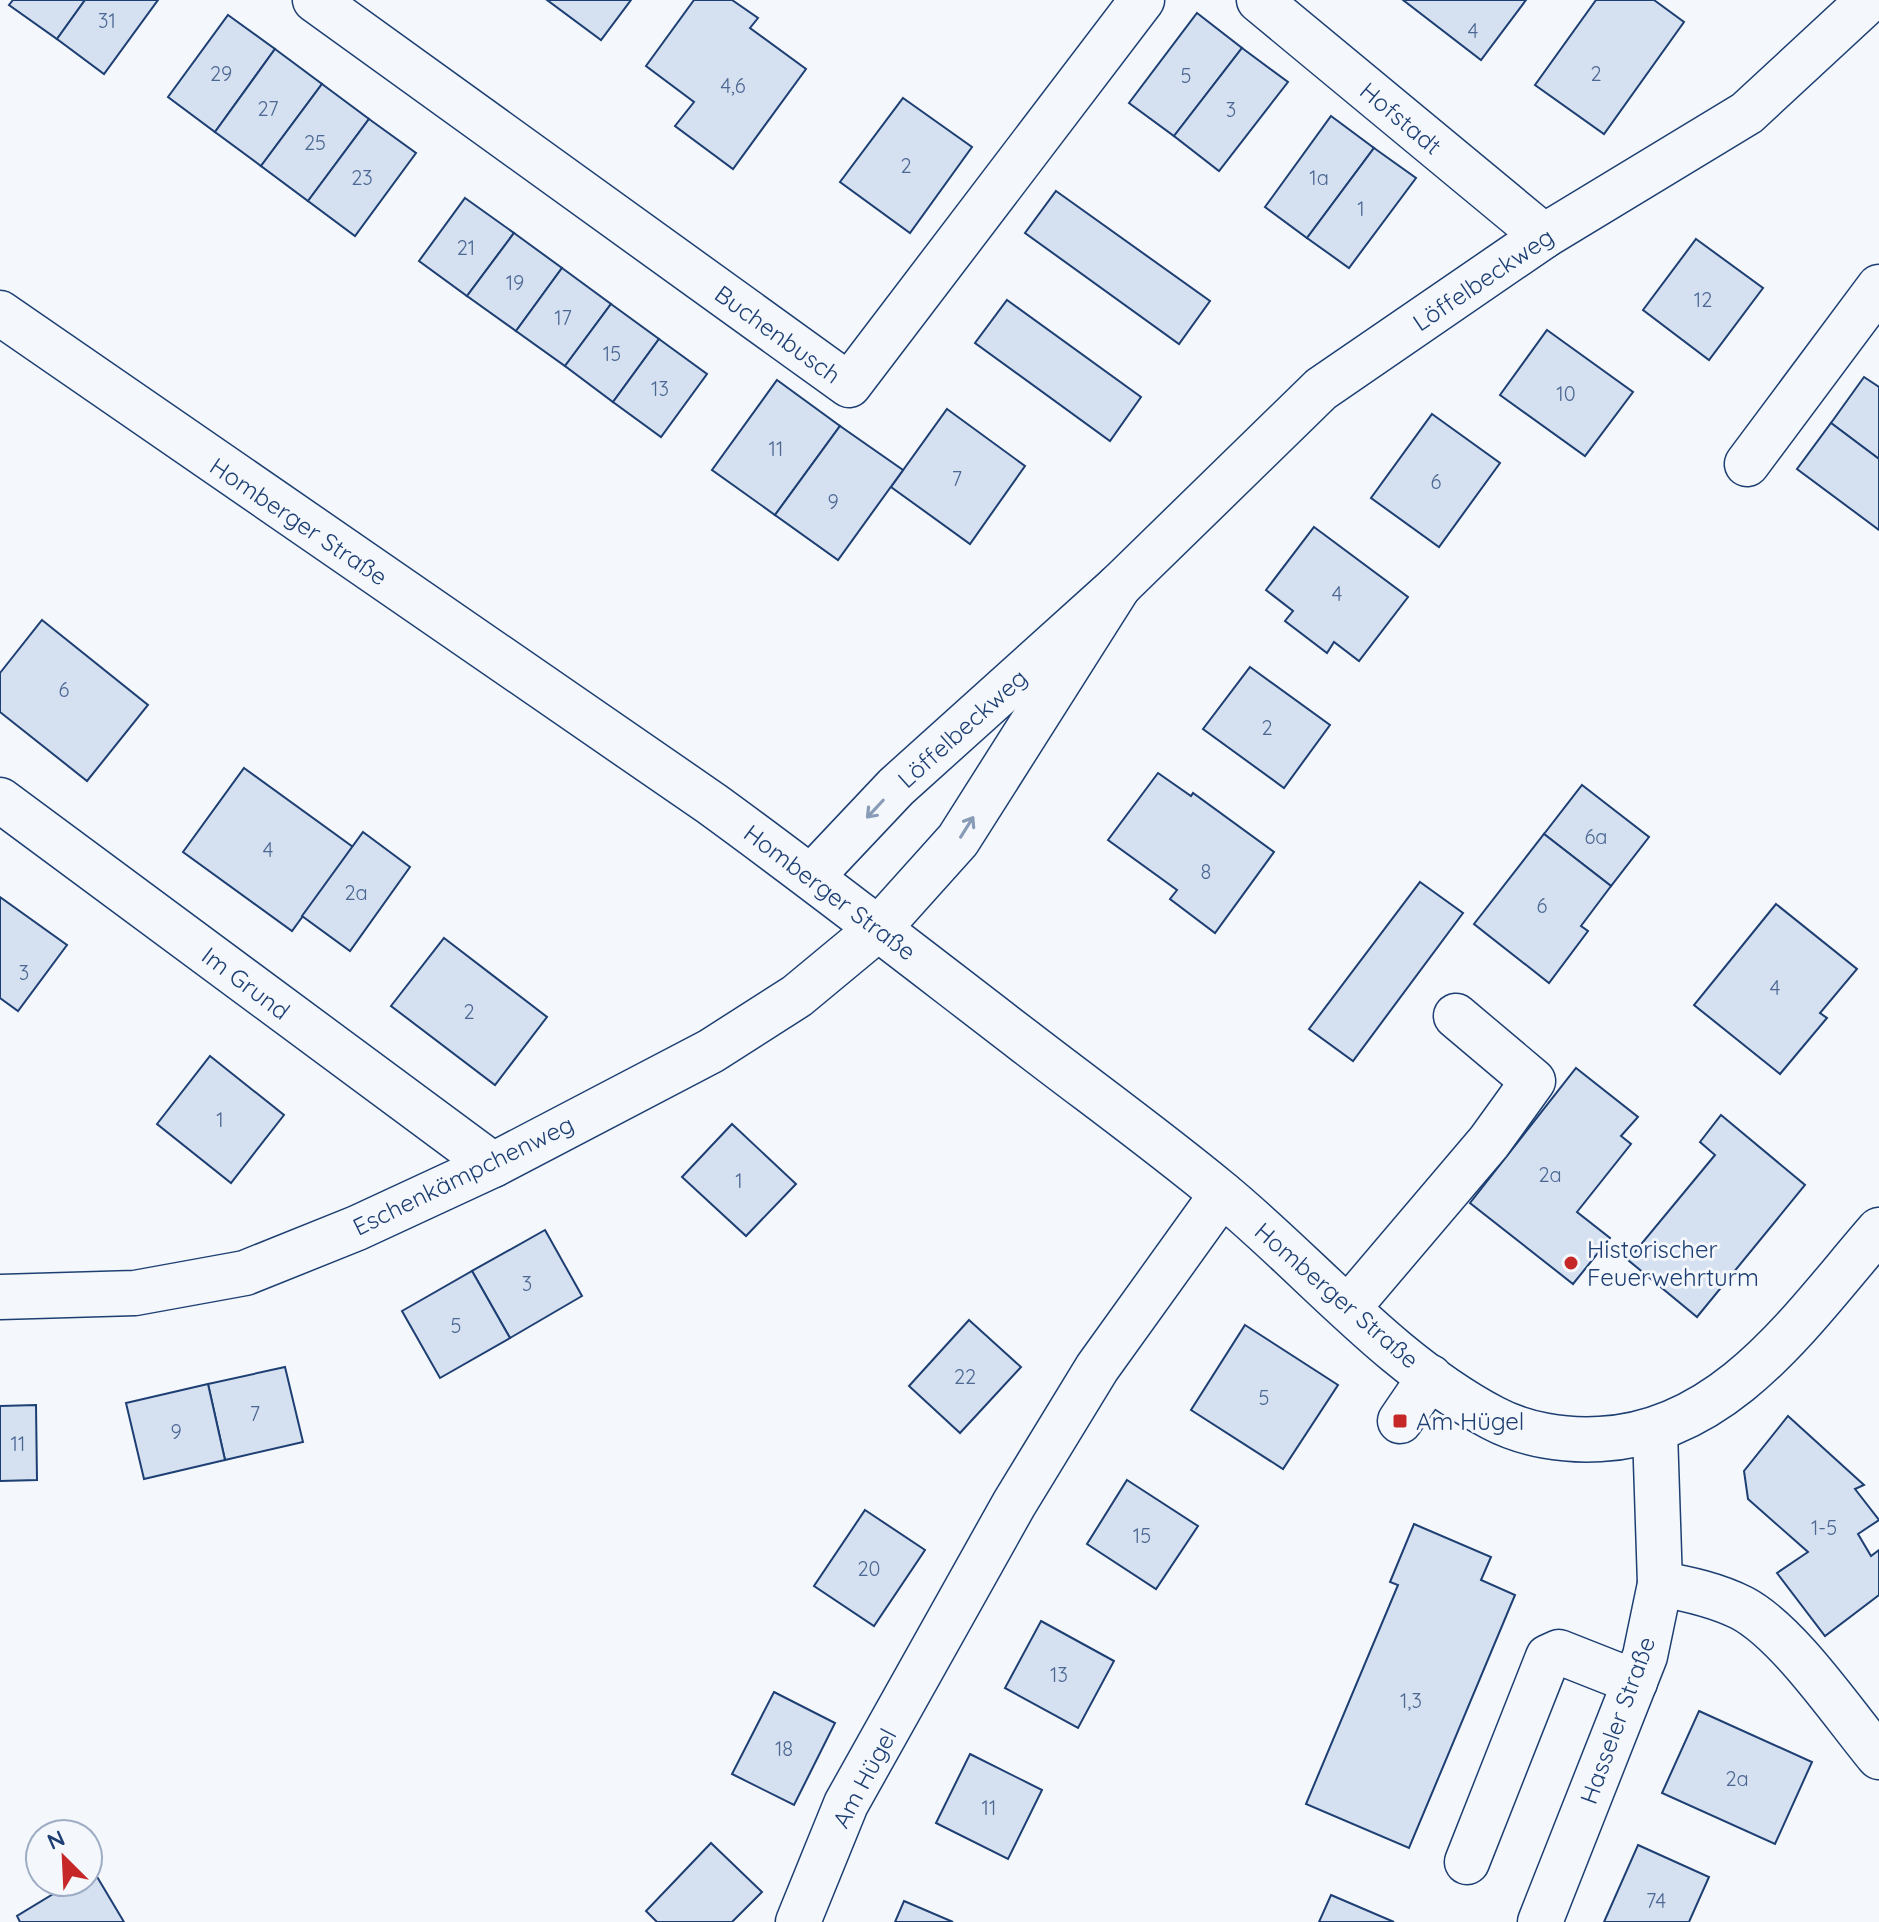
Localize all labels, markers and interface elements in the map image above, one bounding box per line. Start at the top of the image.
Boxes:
house number: 31 [98,8,116,33]
house number: 4 [1468,18,1478,43]
house number: 29 [210,61,232,86]
house number: 2 [1590,61,1602,86]
house number: 5 [1181,63,1191,88]
house number: 4,6 [720,73,746,98]
street label: Hofstadt [1354,75,1448,161]
house number: 27 [258,96,278,121]
house number: 3 [1226,97,1236,122]
house number: 25 [304,130,326,155]
house number: 2 [900,153,912,178]
house number: 23 [351,165,373,190]
house number: 1a [1309,165,1329,190]
house number: 1 [1357,196,1365,221]
street label: Löffelbeckweg [1407,221,1559,337]
house number: 21 [457,235,475,260]
house number: 19 [506,270,524,295]
street label: Buchenbusch [709,278,847,390]
house number: 12 [1694,287,1712,312]
house number: 17 [554,305,572,330]
house number: 15 [603,341,621,366]
house number: 13 [651,376,669,401]
house number: 10 [1556,381,1576,406]
house number: 11 [769,436,783,461]
street label: Homberger Straße [205,450,393,592]
house number: 7 [952,466,962,491]
house number: 6 [1431,469,1442,494]
house number: 9 [827,489,839,514]
house number: 4 [1332,581,1342,606]
street label: Löffelbeckweg [891,662,1033,794]
house number: 6 [59,677,70,702]
house number: 2 [1261,715,1273,740]
one-way arrow [866,799,885,819]
one-way arrow [959,816,975,839]
street label: Homberger Straße [738,818,922,966]
house number: 6a [1585,824,1607,849]
house number: 4 [263,837,273,862]
house number: 8 [1201,859,1211,884]
house number: 2a [344,880,368,905]
house number: 6 [1537,893,1548,918]
street label: Im Grund [196,940,296,1026]
house number: 3 [19,960,29,985]
house number: 4 [1770,975,1780,1000]
house number: 2 [463,999,475,1024]
house number: 1 [216,1107,224,1132]
street label: Eschenkämpchenweg [348,1108,578,1242]
house number: 2a [1538,1162,1562,1187]
house number: 1 [735,1168,743,1193]
street label: Homberger Straße [1249,1216,1425,1374]
place label: Historischer Feuerwehrturm [1587,1234,1759,1292]
marker: Historischer Feuerwehrturm [1562,1254,1580,1272]
house number: 3 [522,1271,532,1296]
house number: 5 [451,1313,461,1338]
house number: 22 [954,1364,976,1389]
house number: 5 [1259,1385,1269,1410]
house number: 7 [250,1401,260,1426]
place label: Am Hügel [1416,1406,1524,1436]
marker: Am Hügel [1391,1412,1409,1430]
house number: 9 [170,1419,182,1444]
house number: 11 [11,1431,25,1456]
house number: 1-5 [1811,1515,1837,1540]
house number: 15 [1133,1523,1151,1548]
house number: 20 [858,1556,880,1581]
street label: Hasseler Straße [1573,1632,1661,1808]
house number: 13 [1050,1662,1068,1687]
house number: 1,3 [1400,1688,1422,1713]
street label: Am Hügel [825,1723,903,1833]
house number: 18 [775,1736,793,1761]
house number: 2a [1725,1766,1749,1791]
house number: 11 [982,1795,996,1820]
north arrow [24,1818,104,1898]
text: N [43,1824,69,1856]
house number: 74 [1646,1888,1666,1913]

